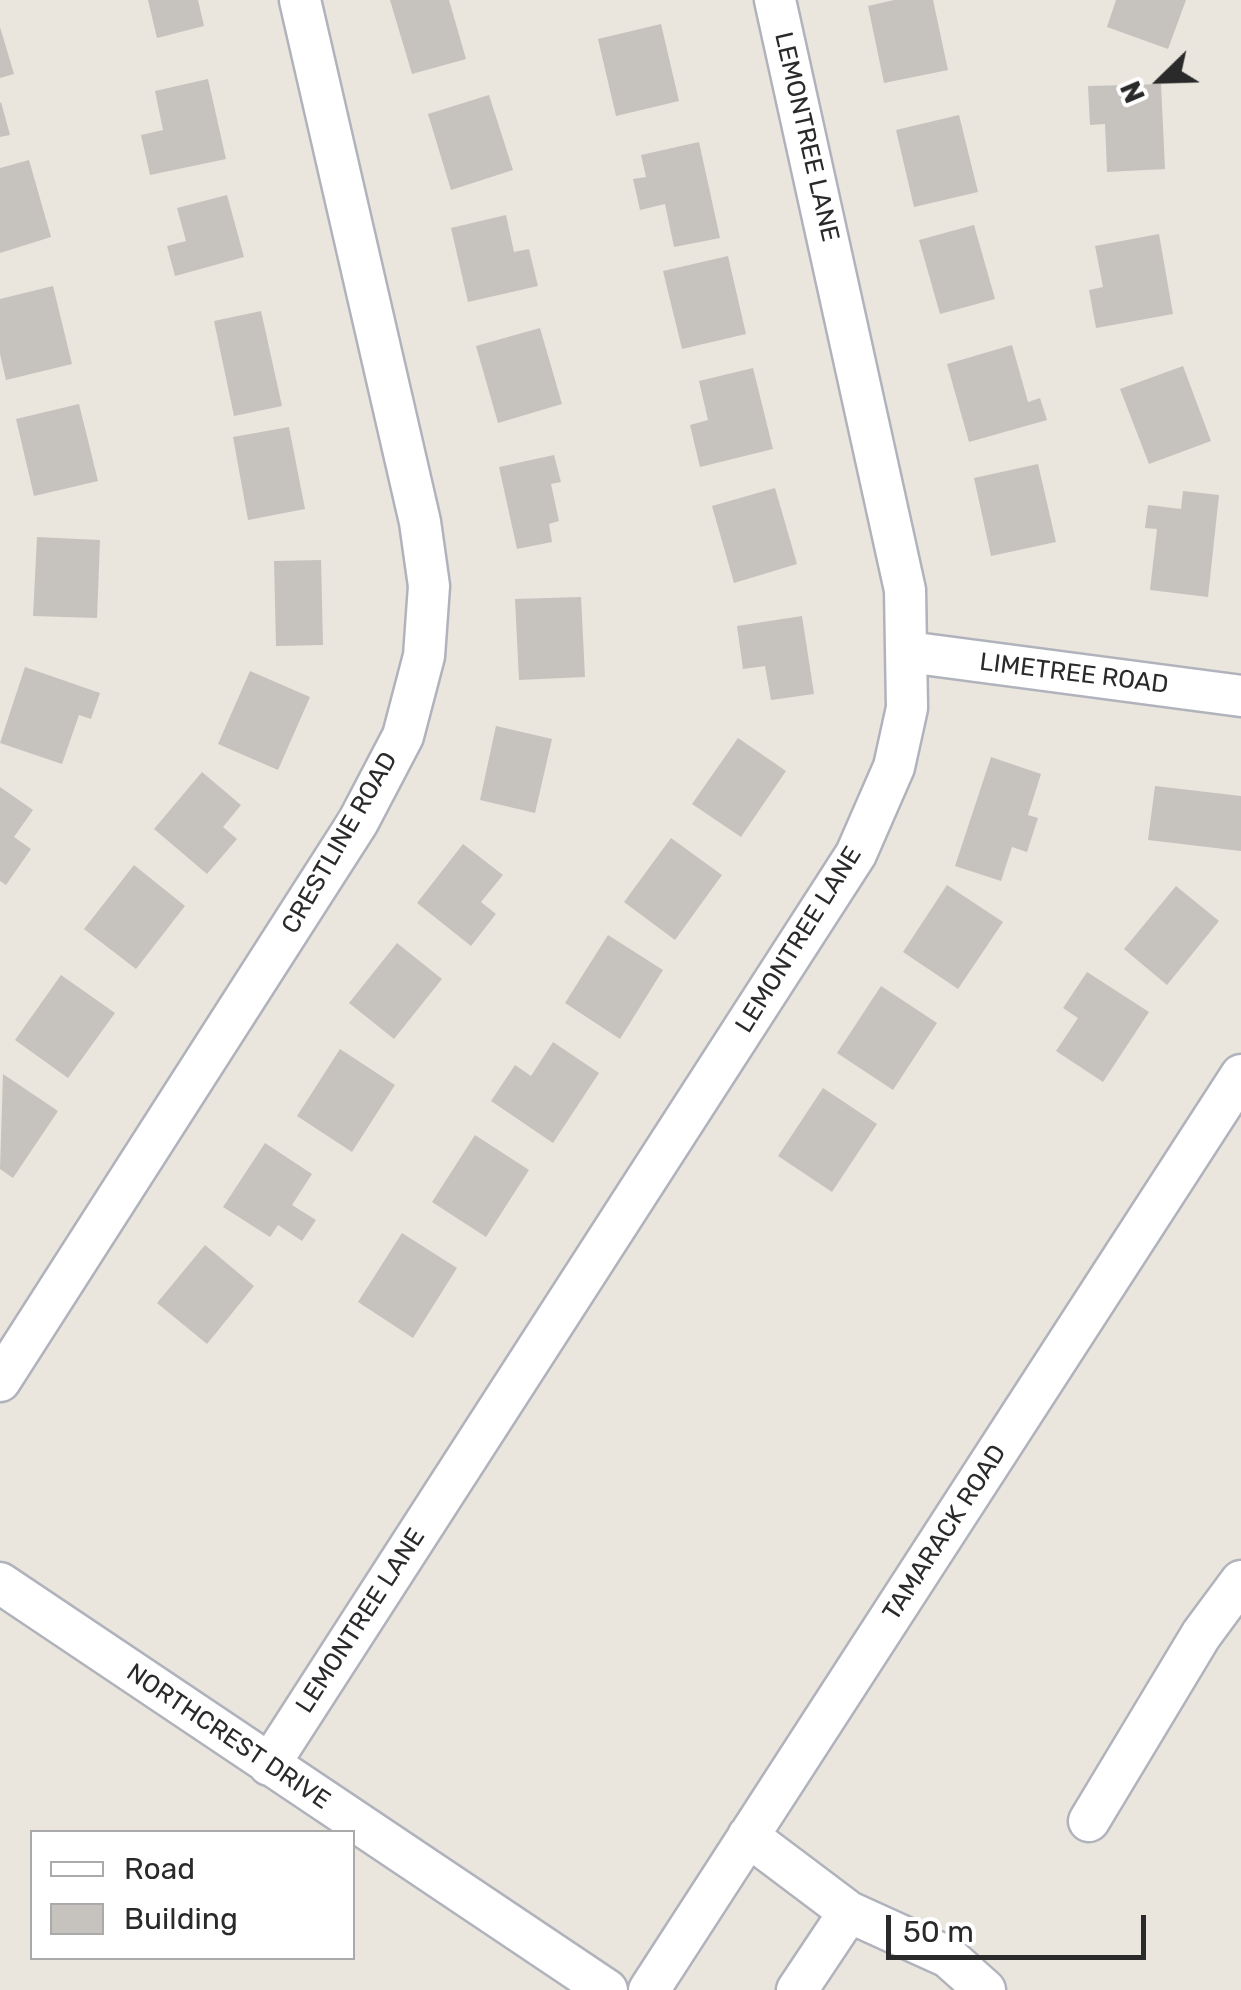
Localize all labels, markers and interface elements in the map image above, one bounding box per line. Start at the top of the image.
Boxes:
street label: LEMONTREE LANE [767,29,845,245]
north arrow [1111,30,1211,130]
text: N [1114,76,1152,108]
street label: LIMETREE ROAD [978,648,1170,700]
street label: CRESTLINE ROAD [276,747,404,939]
street label: LEMONTREE LANE [730,841,868,1039]
street label: TAMARACK ROAD [877,1439,1013,1627]
street label: LEMONTREE LANE [290,1523,432,1719]
street label: NORTHCREST DRIVE [121,1658,335,1816]
legend [30,1830,355,1960]
text: Road [124,1851,195,1887]
scale bar [891,1895,1151,1957]
text: Building [124,1901,238,1937]
text: 50 m [903,1914,974,1950]

